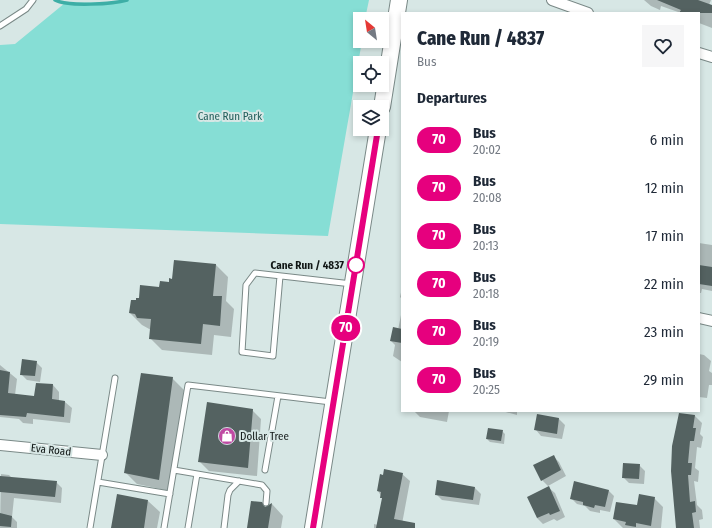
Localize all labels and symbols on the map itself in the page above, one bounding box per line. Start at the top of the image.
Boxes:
north arrow [353,12,389,48]
park label: Cane Run Park [198,110,263,123]
marker: Cane Run / 4837 [347,256,365,274]
place label: Cane Run / 4837 [271,259,344,272]
line badge: 70 [328,315,364,341]
shop icon: Dollar Tree [217,426,237,446]
place label: Dollar Tree [240,430,289,443]
street label: Eva Road [30,441,72,459]

